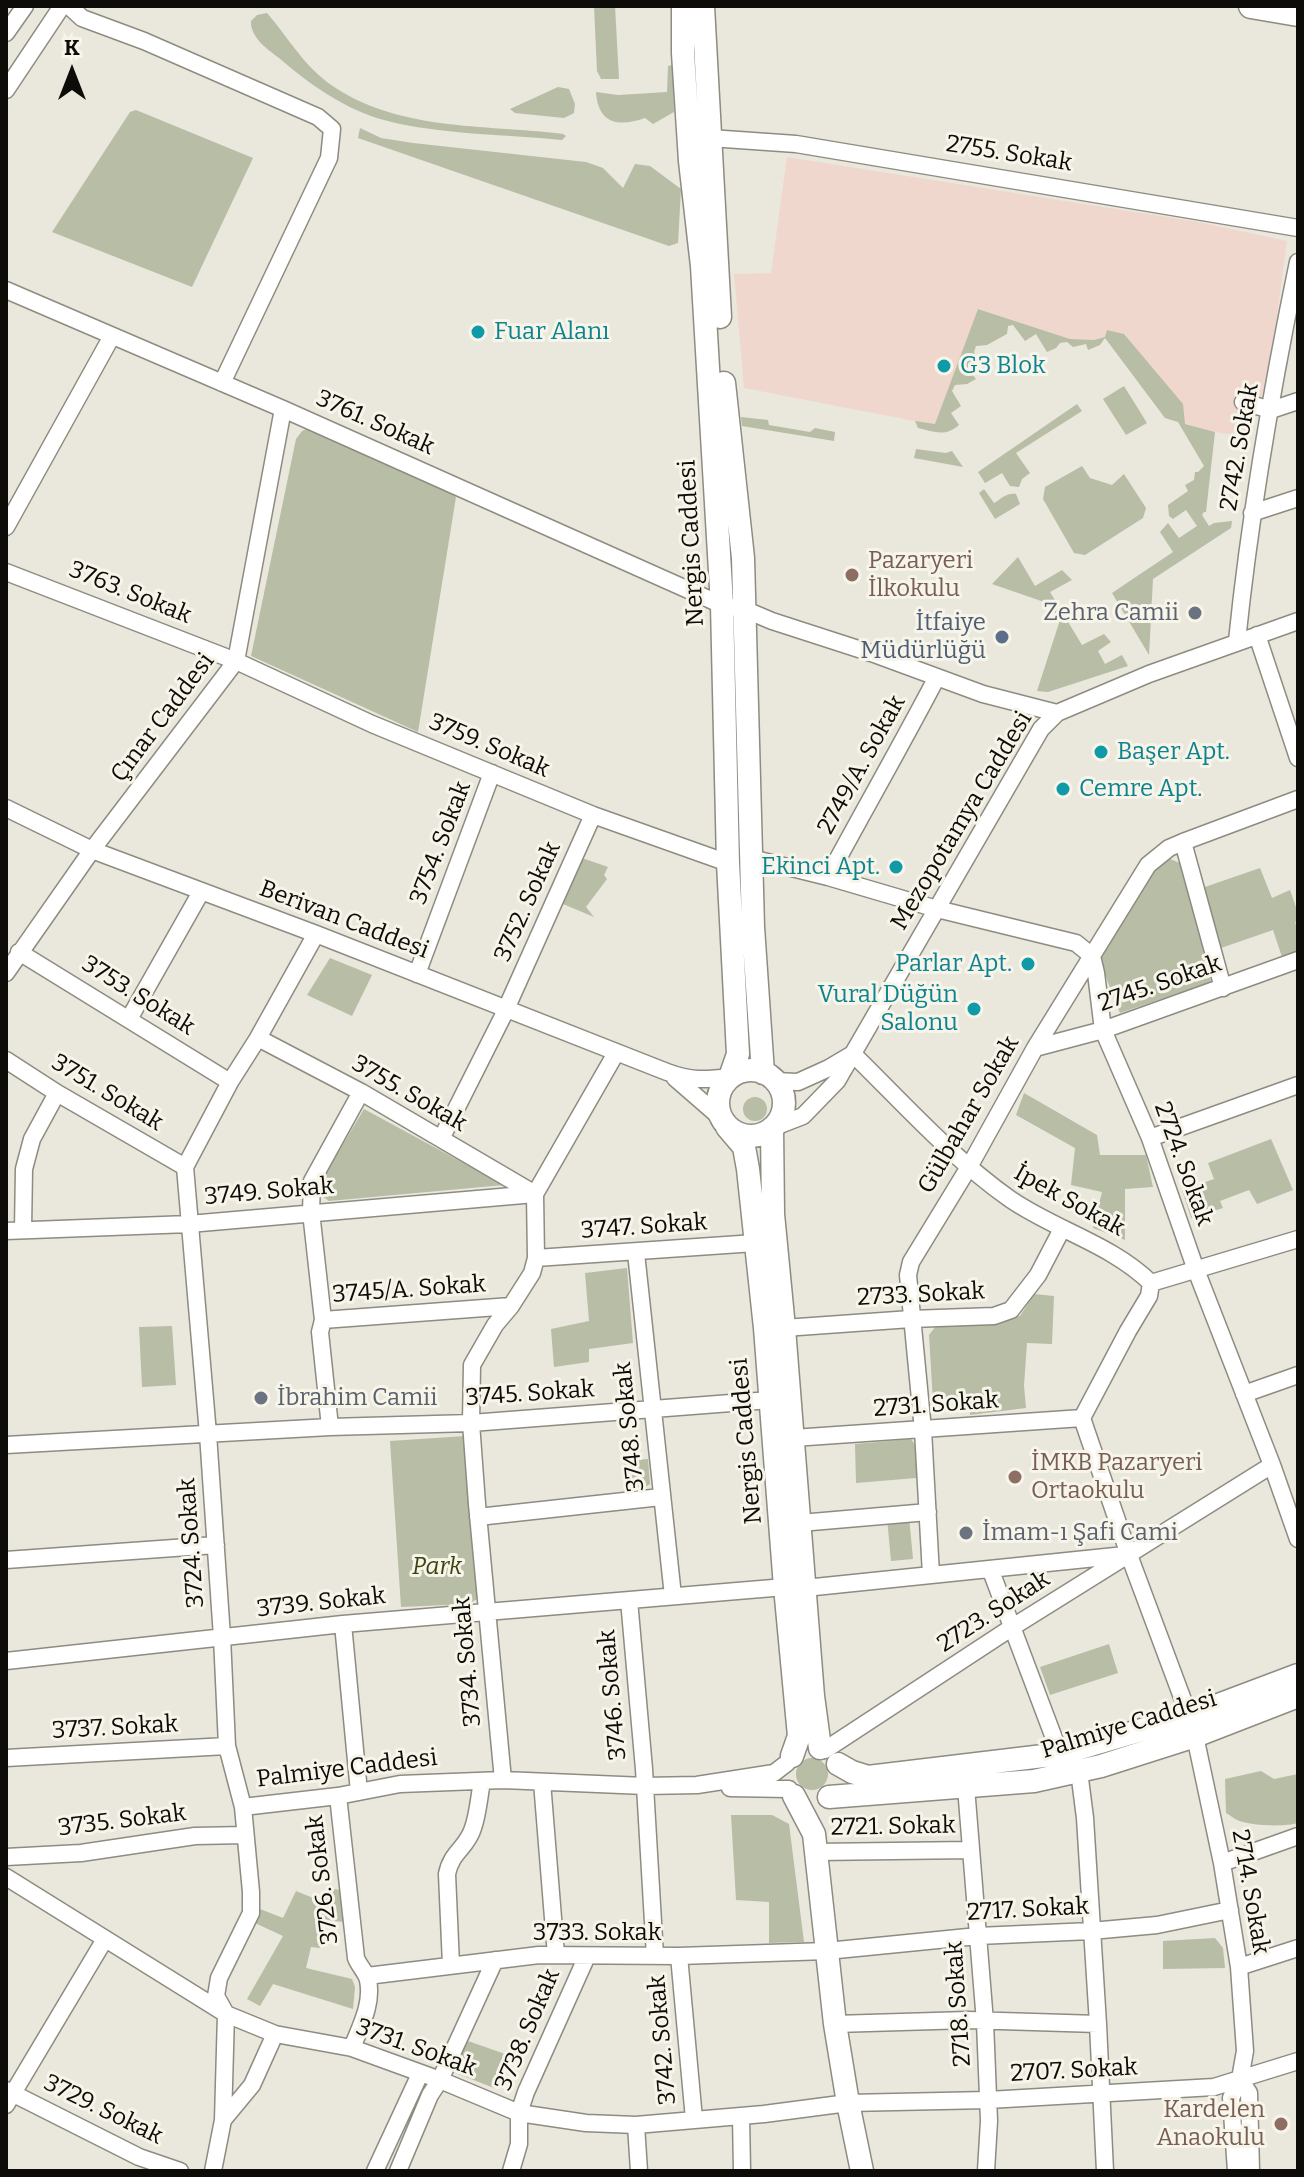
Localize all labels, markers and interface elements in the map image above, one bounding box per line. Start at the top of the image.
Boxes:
north arrow [32,32,112,112]
text: K [64,34,80,61]
street label: 2755. Sokak [944,130,1074,178]
place label: Fuar Alanı [494,318,609,346]
marker: Fuar Alanı [469,323,487,341]
place label: G3 Blok [960,352,1046,380]
marker: G3 Blok [935,357,953,375]
street label: 2742. Sokak [1215,381,1265,513]
street label: 3761. Sokak [311,384,439,462]
street label: Nergis Caddesi [673,459,711,627]
place label: Pazaryeri İlkokulu [868,547,973,603]
street label: 3763. Sokak [65,555,195,631]
marker: Pazaryeri İlkokulu [843,566,861,584]
place label: Zehra Camii [1043,599,1179,627]
marker: Zehra Camii [1186,604,1204,622]
place label: İtfaiye Müdürlüğü [860,609,986,665]
marker: İtfaiye Müdürlüğü [993,628,1011,646]
street label: Çınar Caddesi [105,648,221,788]
street label: 2749/A. Sokak [812,691,912,839]
street label: Mezopotamya Caddesi [885,707,1039,935]
street label: 3759. Sokak [424,708,554,784]
place label: Başer Apt. [1117,738,1230,766]
marker: Başer Apt. [1092,743,1110,761]
place label: Cemre Apt. [1079,775,1202,803]
street label: 3754. Sokak [404,777,478,909]
marker: Cemre Apt. [1054,780,1072,798]
street label: 3752. Sokak [489,838,567,966]
place label: Ekinci Apt. [761,853,880,881]
marker: Ekinci Apt. [887,858,905,876]
street label: Berivan Caddesi [255,874,433,966]
street label: 2745. Sokak [1095,949,1225,1019]
street label: 3753. Sokak [76,950,200,1042]
place label: Parlar Apt. [895,950,1012,978]
marker: Parlar Apt. [1019,955,1037,973]
place label: Vural Düğün Salonu [818,981,958,1037]
marker: Vural Düğün Salonu [965,1000,983,1018]
street label: Gülbahar Sokak [912,1031,1026,1199]
street label: 3751. Sokak [46,1048,168,1138]
street label: 3755. Sokak [346,1050,472,1138]
street label: 2724. Sokak [1147,1098,1219,1230]
street label: İpek Sokak [1009,1159,1129,1243]
street label: 3749. Sokak [203,1172,335,1212]
street label: 3747. Sokak [580,1208,708,1246]
street label: 3745/A. Sokak [331,1270,487,1310]
street label: 2733. Sokak [856,1277,986,1313]
street label: Nergis Caddesi [725,1357,769,1525]
street label: 3748. Sokak [609,1361,651,1493]
street label: 3745. Sokak [465,1375,595,1413]
place label: İbrahim Camii [277,1384,437,1412]
street label: 2731. Sokak [873,1386,999,1424]
marker: İbrahim Camii [252,1389,270,1407]
place label: İMKB Pazaryeri Ortaokulu [1031,1449,1202,1505]
marker: İMKB Pazaryeri Ortaokulu [1006,1468,1024,1486]
street label: 3724. Sokak [173,1477,211,1609]
place label: İmam-ı Şafi Cami [982,1519,1178,1547]
marker: İmam-ı Şafi Cami [957,1524,975,1542]
park label: Park [412,1553,462,1581]
street label: 2723. Sokak [933,1565,1055,1659]
street label: 3739. Sokak [255,1582,387,1624]
street label: 3734. Sokak [448,1596,488,1728]
street label: 3746. Sokak [593,1629,633,1761]
street label: Palmiye Caddesi [1038,1685,1220,1765]
street label: 3737. Sokak [51,1710,179,1746]
street label: Palmiye Caddesi [255,1744,439,1794]
street label: 3735. Sokak [56,1799,188,1843]
street label: 2721. Sokak [830,1812,956,1842]
street label: 3726. Sokak [301,1814,345,1946]
street label: 2714. Sokak [1225,1827,1275,1957]
street label: 2717. Sokak [966,1892,1090,1928]
street label: 3733. Sokak [533,1919,661,1947]
street label: 2718. Sokak [940,1940,978,2068]
street label: 3738. Sokak [489,1965,567,2095]
street label: 3742. Sokak [643,1974,683,2106]
street label: 3731. Sokak [352,2013,480,2083]
street label: 2707. Sokak [1010,2053,1138,2089]
street label: 3729. Sokak [39,2069,167,2151]
place label: Kardelen Anaokulu [1156,2096,1265,2152]
marker: Kardelen Anaokulu [1272,2115,1290,2133]

